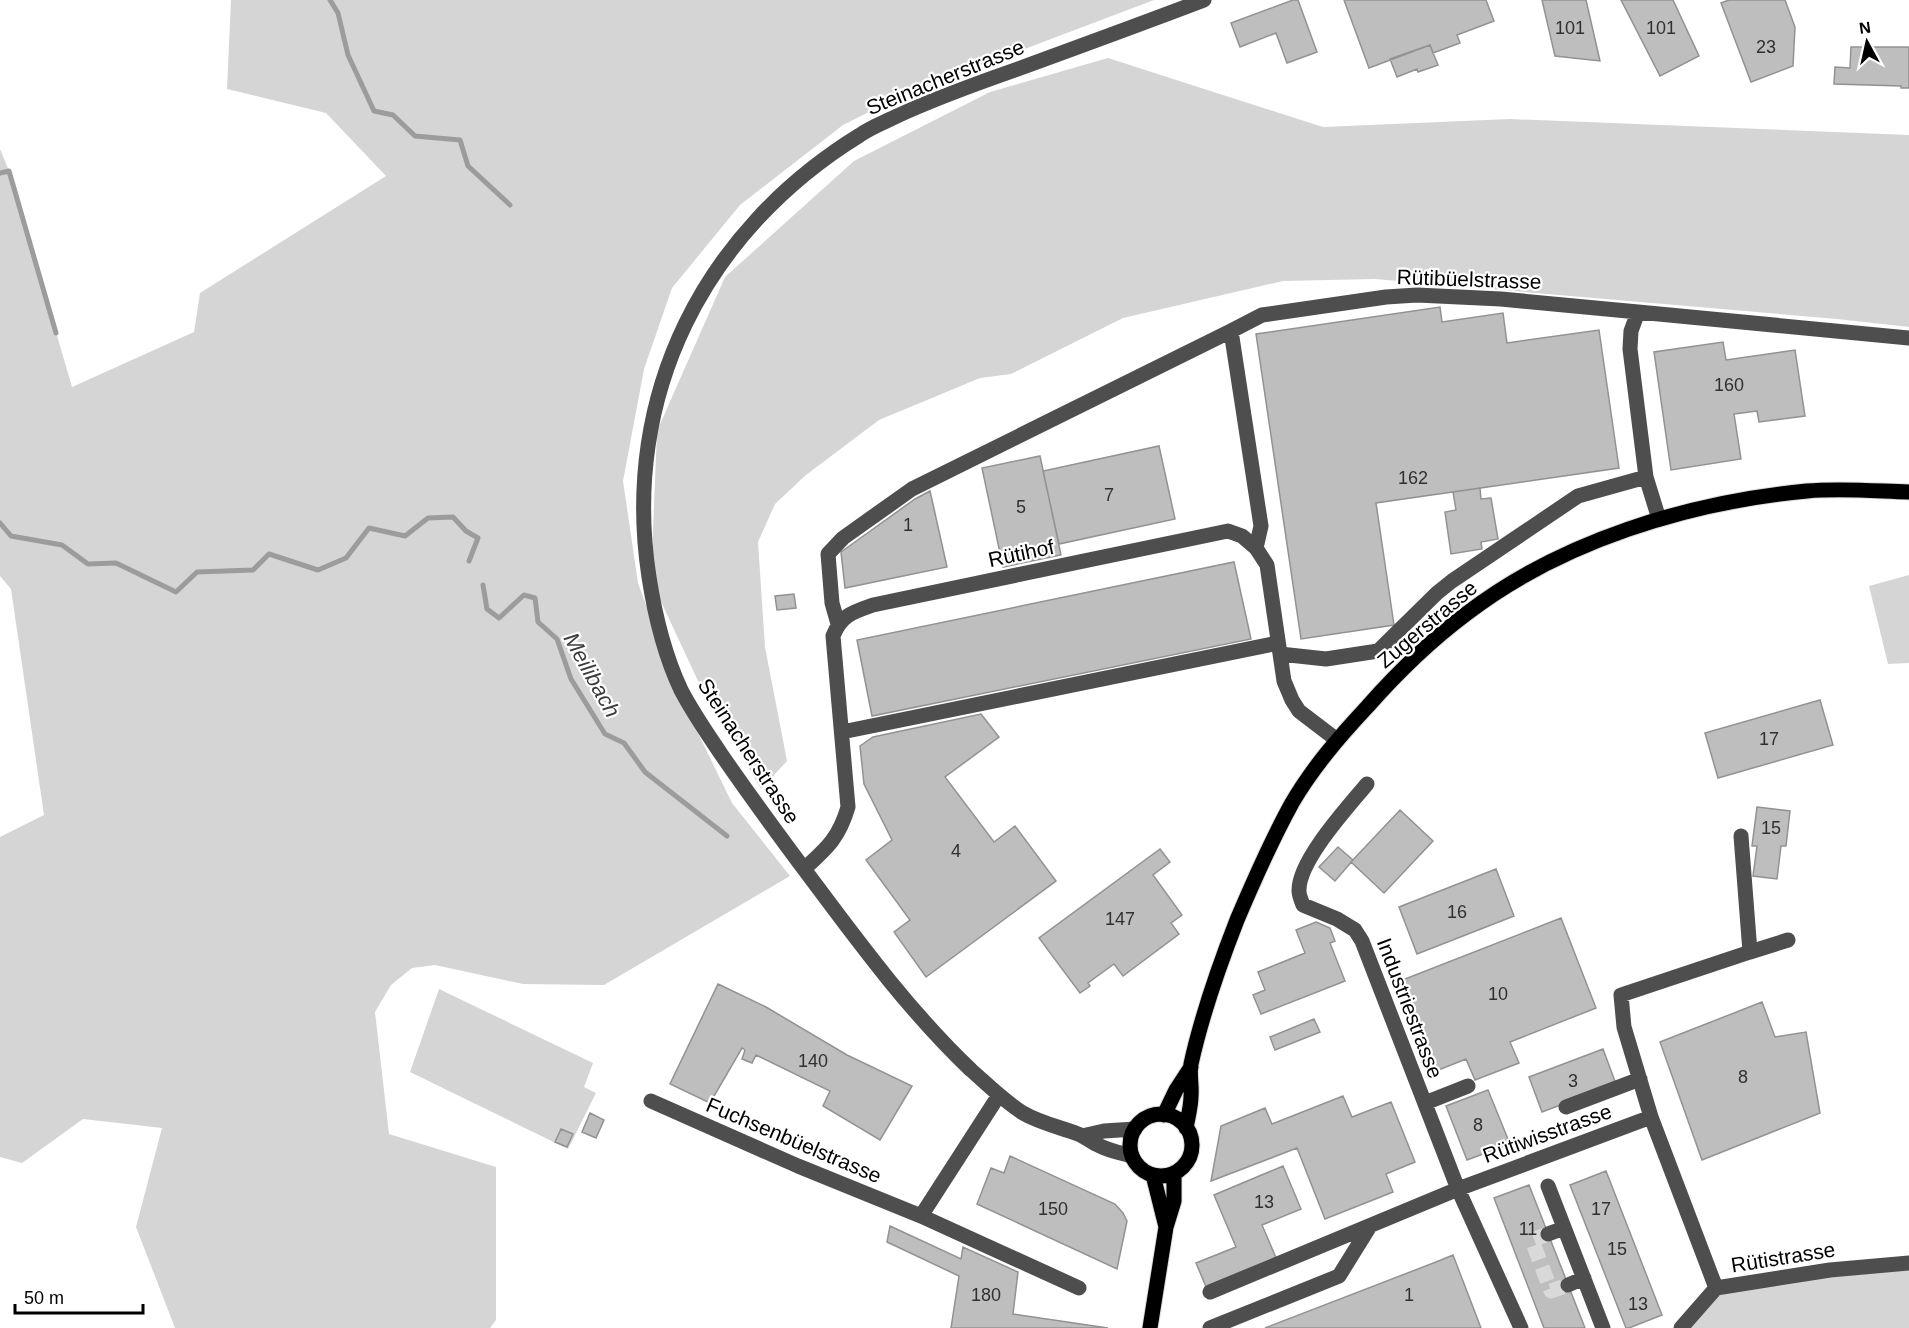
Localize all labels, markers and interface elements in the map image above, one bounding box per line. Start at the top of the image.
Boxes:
north arrow [1837,12,1897,72]
house number: 101 [1555,18,1585,38]
house number: 101 [1646,18,1676,38]
text: N [1858,18,1872,37]
street label: Steinacherstrasse [863,35,1027,119]
house number: 23 [1756,37,1776,57]
street label: Rütibüelstrasse [1396,265,1542,293]
house number: 160 [1714,375,1744,395]
house number: 162 [1398,468,1428,488]
house number: 7 [1104,485,1114,505]
house number: 5 [1016,497,1026,517]
house number: 1 [903,515,913,535]
street label: Rütihof [986,535,1056,571]
street label: Zugerstrasse [1373,576,1481,672]
water label: Meilibach [559,628,625,722]
street label: Steinacherstrasse [694,674,804,828]
house number: 17 [1759,729,1779,749]
house number: 15 [1761,818,1781,838]
house number: 4 [951,841,961,861]
house number: 16 [1447,902,1467,922]
house number: 147 [1105,909,1135,929]
street label: Industriestrasse [1373,935,1447,1081]
house number: 10 [1488,984,1508,1004]
house number: 140 [798,1051,828,1071]
house number: 8 [1738,1067,1748,1087]
house number: 3 [1568,1071,1578,1091]
street label: Fuchsenbüelstrasse [703,1093,885,1187]
street label: Rütiwisstrasse [1479,1099,1615,1167]
house number: 8 [1473,1115,1483,1135]
house number: 13 [1254,1192,1274,1212]
house number: 150 [1038,1199,1068,1219]
house number: 17 [1591,1199,1611,1219]
house number: 11 [1519,1219,1537,1239]
street label: Rütistrasse [1729,1237,1837,1277]
house number: 15 [1607,1239,1627,1259]
scale bar [15,1277,142,1315]
house number: 180 [971,1285,1001,1305]
house number: 1 [1404,1285,1414,1305]
text: 50 m [24,1288,64,1308]
house number: 13 [1628,1294,1648,1314]

